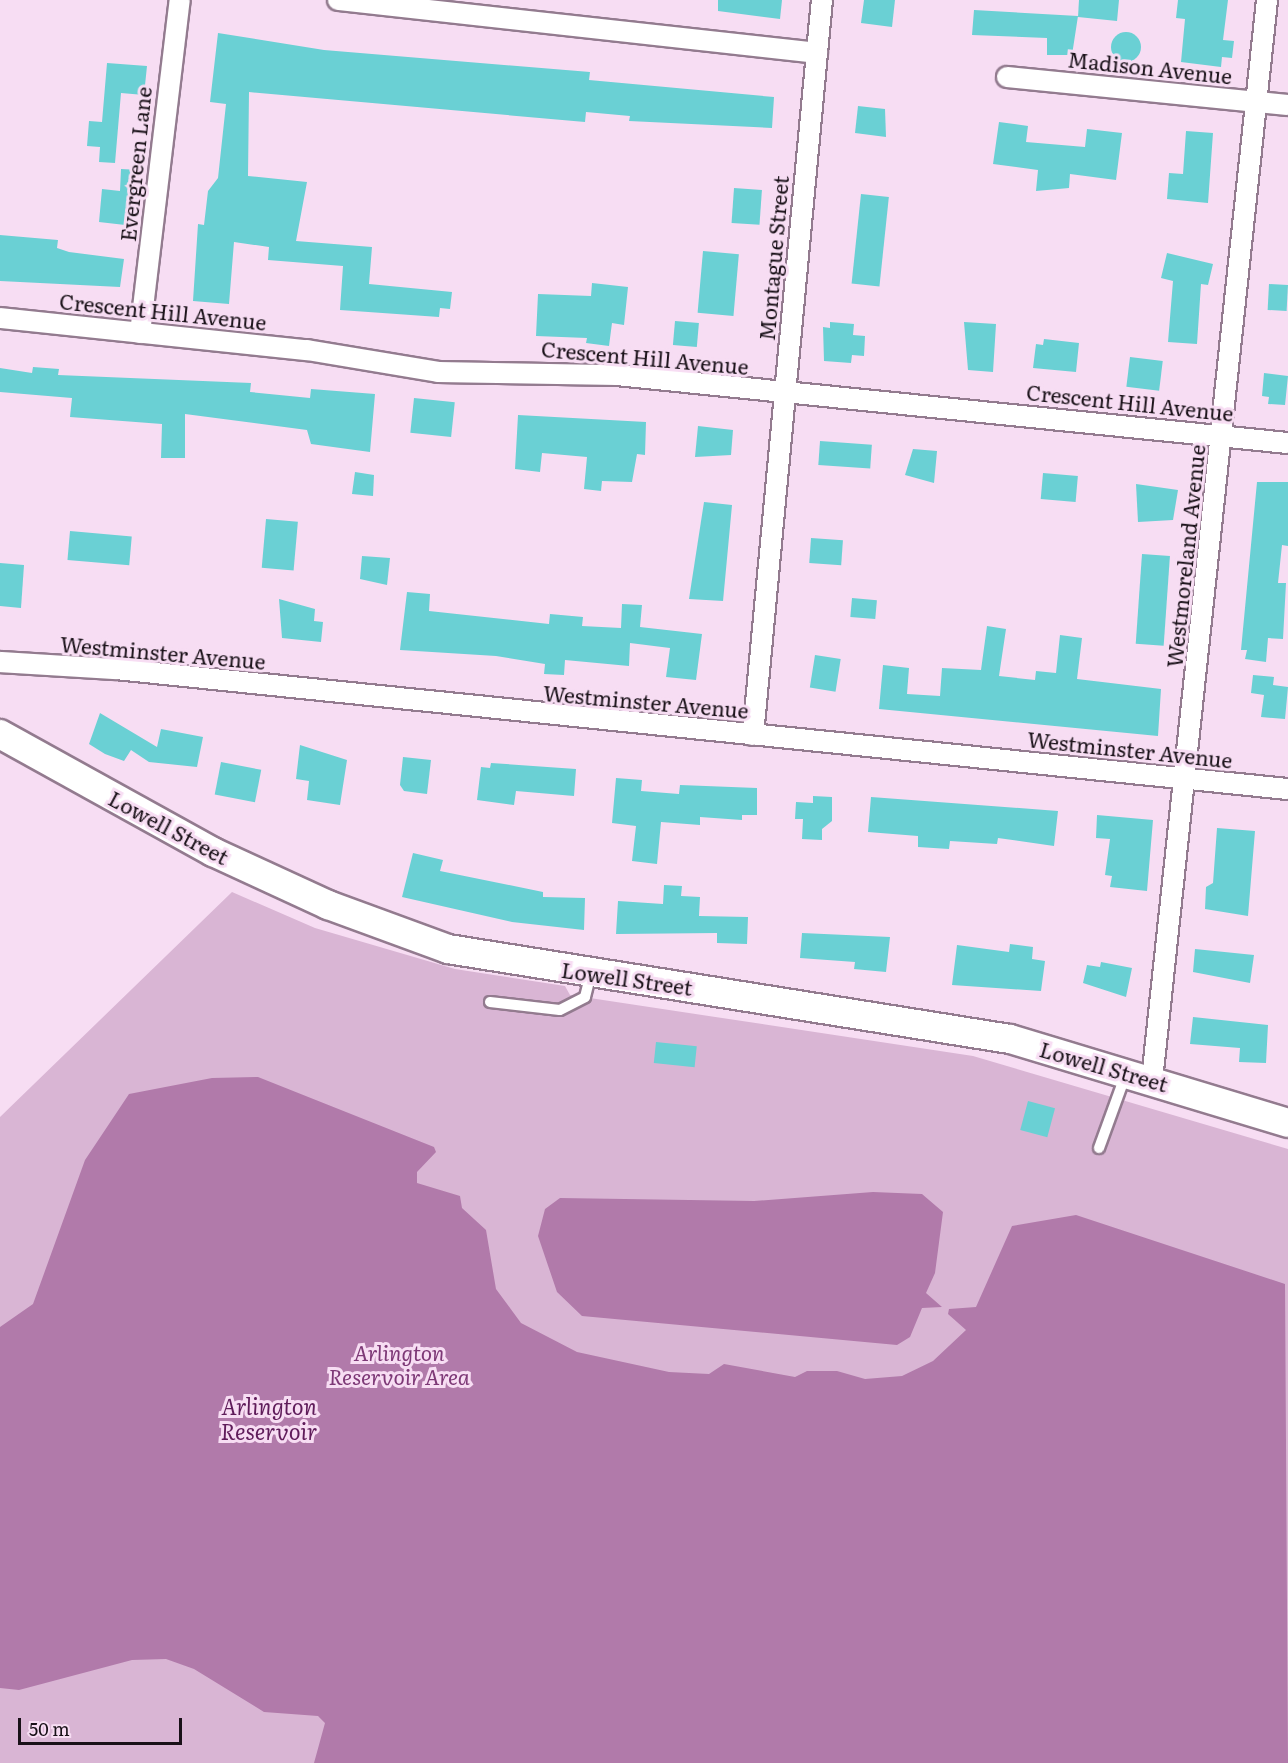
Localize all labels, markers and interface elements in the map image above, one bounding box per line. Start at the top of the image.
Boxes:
street label: Madison Avenue [1067,46,1233,88]
street label: Evergreen Lane [114,85,156,243]
street label: Montague Street [753,174,793,342]
street label: Crescent Hill Avenue [58,288,268,334]
street label: Crescent Hill Avenue [540,335,750,379]
street label: Crescent Hill Avenue [1025,379,1235,425]
street label: Westmoreland Avenue [1161,443,1209,669]
street label: Westminster Avenue [59,630,267,674]
street label: Westminster Avenue [542,679,750,723]
street label: Westminster Avenue [1026,726,1234,772]
street label: Lowell Street [105,785,233,869]
street label: Lowell Street [560,956,694,1000]
street label: Lowell Street [1037,1036,1171,1096]
park label: Arlington Reservoir Area [328,1339,470,1389]
water label: Arlington Reservoir [221,1392,317,1444]
scale bar [21,1706,184,1744]
text: 50 m [29,1715,70,1742]

